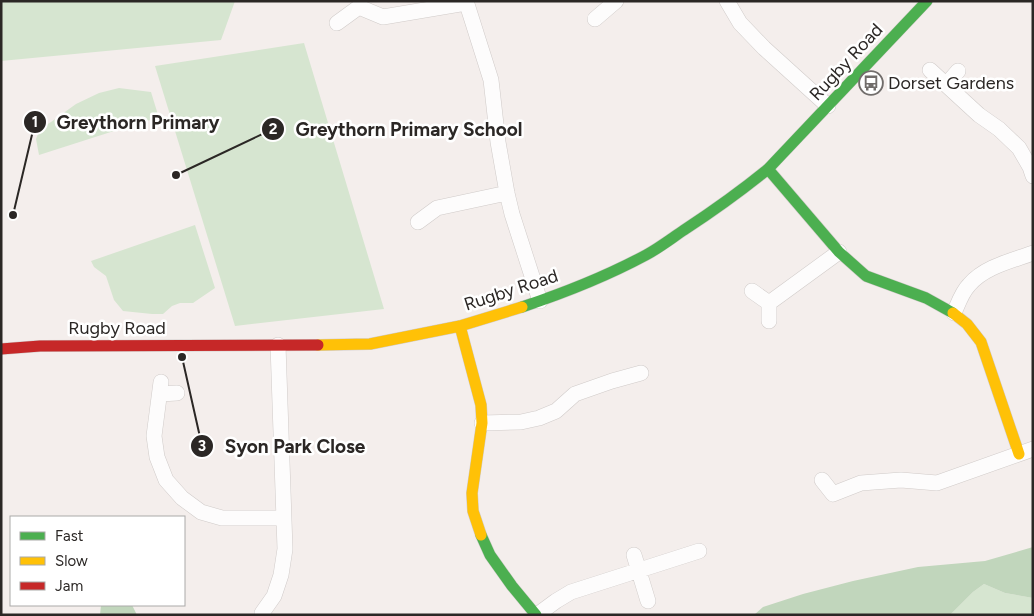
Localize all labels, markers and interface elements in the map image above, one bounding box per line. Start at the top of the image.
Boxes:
street label: Rugby Road [805,19,887,105]
bus stop icon: Dorset Gardens [858,70,884,96]
place label: Dorset Gardens [888,72,1014,94]
callout: Greythorn Primary [22,105,230,139]
text: Greythorn Primary [57,111,219,134]
callout: Greythorn Primary School [261,112,533,146]
text: 1 [32,113,38,131]
text: Greythorn Primary School [296,118,522,141]
text: 2 [269,120,278,138]
street label: Rugby Road [461,264,561,316]
street label: Rugby Road [68,317,166,339]
callout: Syon Park Close [190,429,376,463]
text: Syon Park Close [225,435,366,458]
text: 3 [198,437,206,455]
legend [10,516,185,606]
text: Fast [55,527,84,545]
text: Slow [55,552,88,570]
text: Jam [55,577,83,595]

